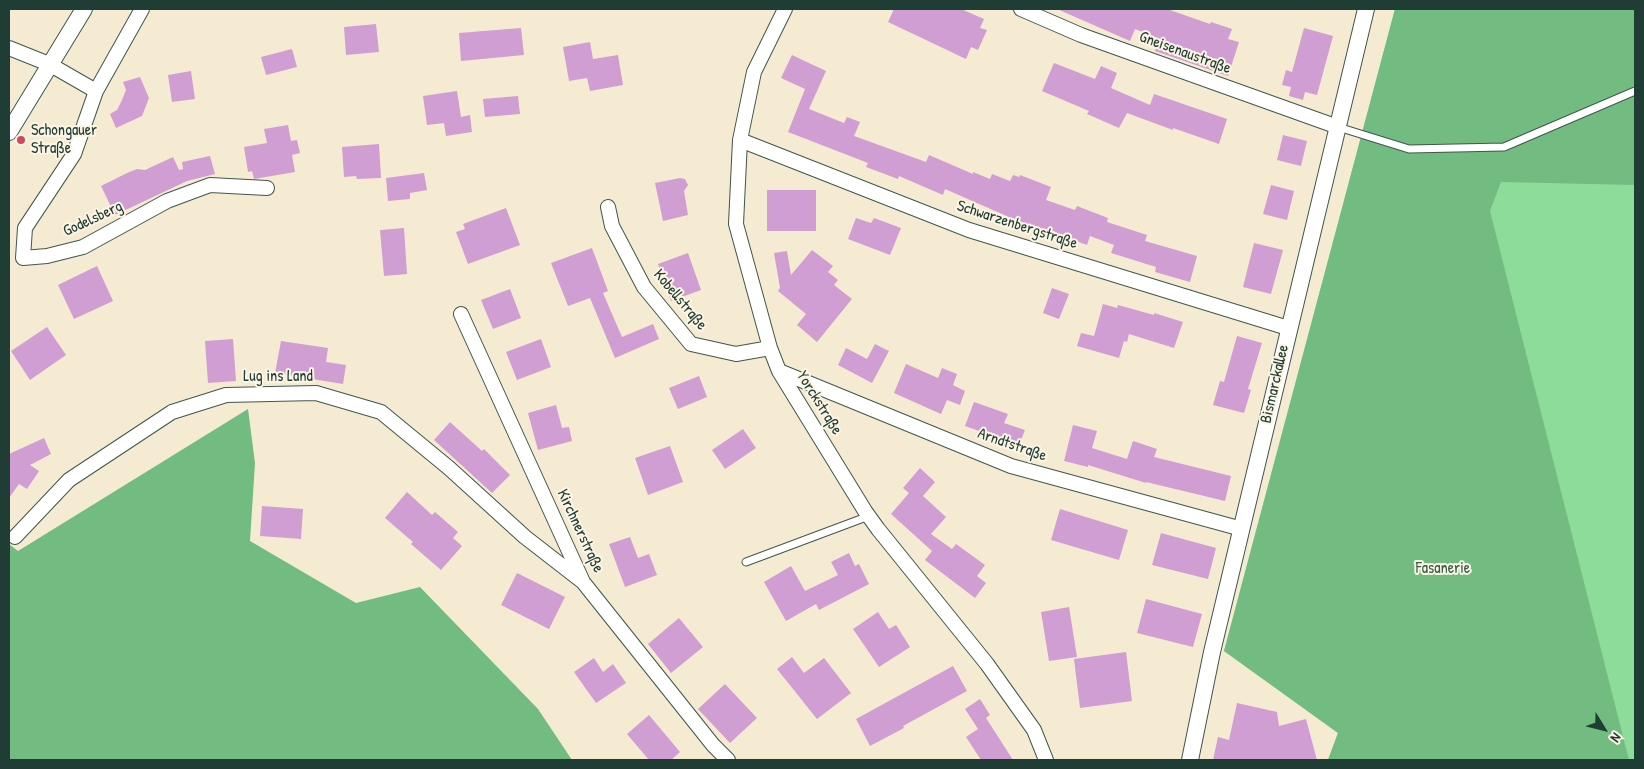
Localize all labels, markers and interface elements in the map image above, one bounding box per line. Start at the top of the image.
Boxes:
street label: Gneisenaustraße [1137,28,1233,78]
place label: Schongauer Straße [31,121,97,159]
marker: Schongauer Straße [15,134,27,146]
street label: Schwarzenbergstraße [954,196,1080,254]
street label: Godelsberg [60,197,126,241]
street label: Kobellstraße [649,266,711,334]
street label: Bismarckallee [1257,343,1293,425]
street label: Lug ins Land [243,367,313,387]
street label: Yorckstraße [792,368,846,438]
street label: Arndtstraße [975,424,1049,466]
street label: Kirchnerstraße [552,486,608,576]
park label: Fasanerie [1416,559,1470,579]
north arrow [1579,704,1629,754]
text: N [1607,730,1626,747]

